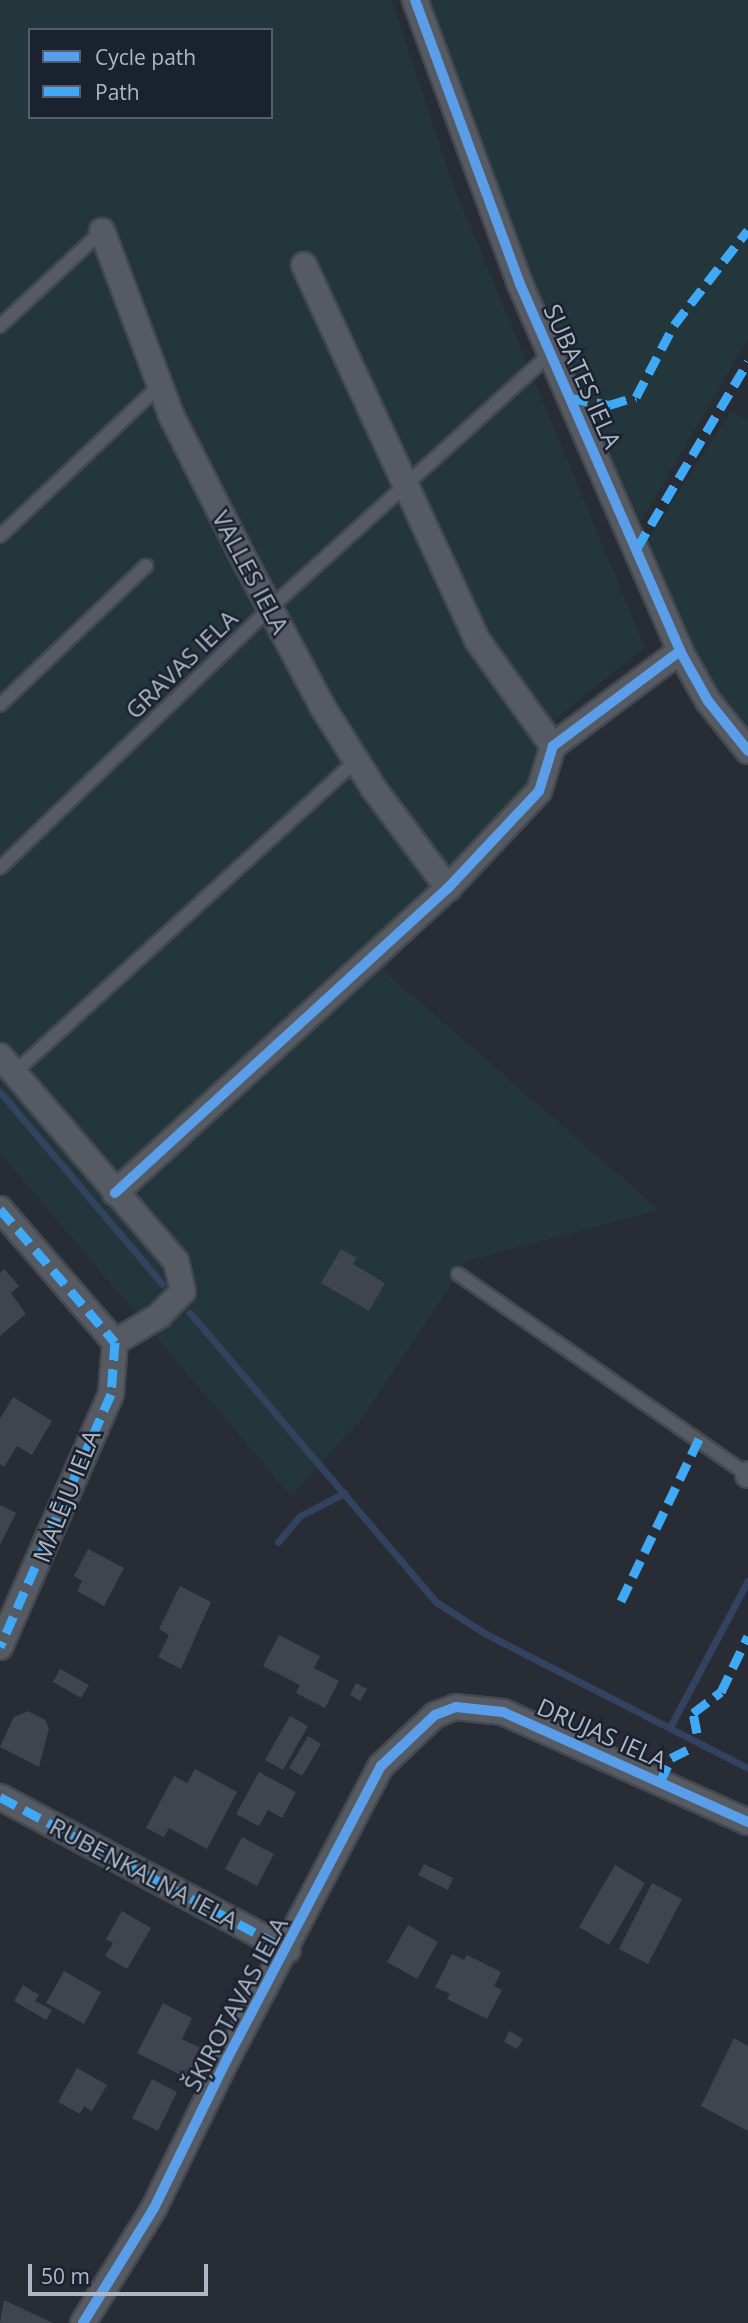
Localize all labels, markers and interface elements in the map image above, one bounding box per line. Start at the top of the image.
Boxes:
legend [28,28,273,119]
text: Cycle path [95,43,196,71]
text: Path [95,78,140,106]
street label: SUBATES IELA [538,299,628,453]
street label: VALLES IELA [207,506,295,638]
street label: GRAVAS IELA [119,604,243,724]
street label: MALĒJU IELA [26,1425,106,1567]
street label: DRUJAS IELA [533,1692,671,1774]
street label: RUBEŅKALNA IELA [45,1811,243,1935]
street label: ŠĶIROTAVAS IELA [177,1912,293,2096]
scale bar [32,2250,212,2294]
text: 50 m [41,2262,90,2290]

